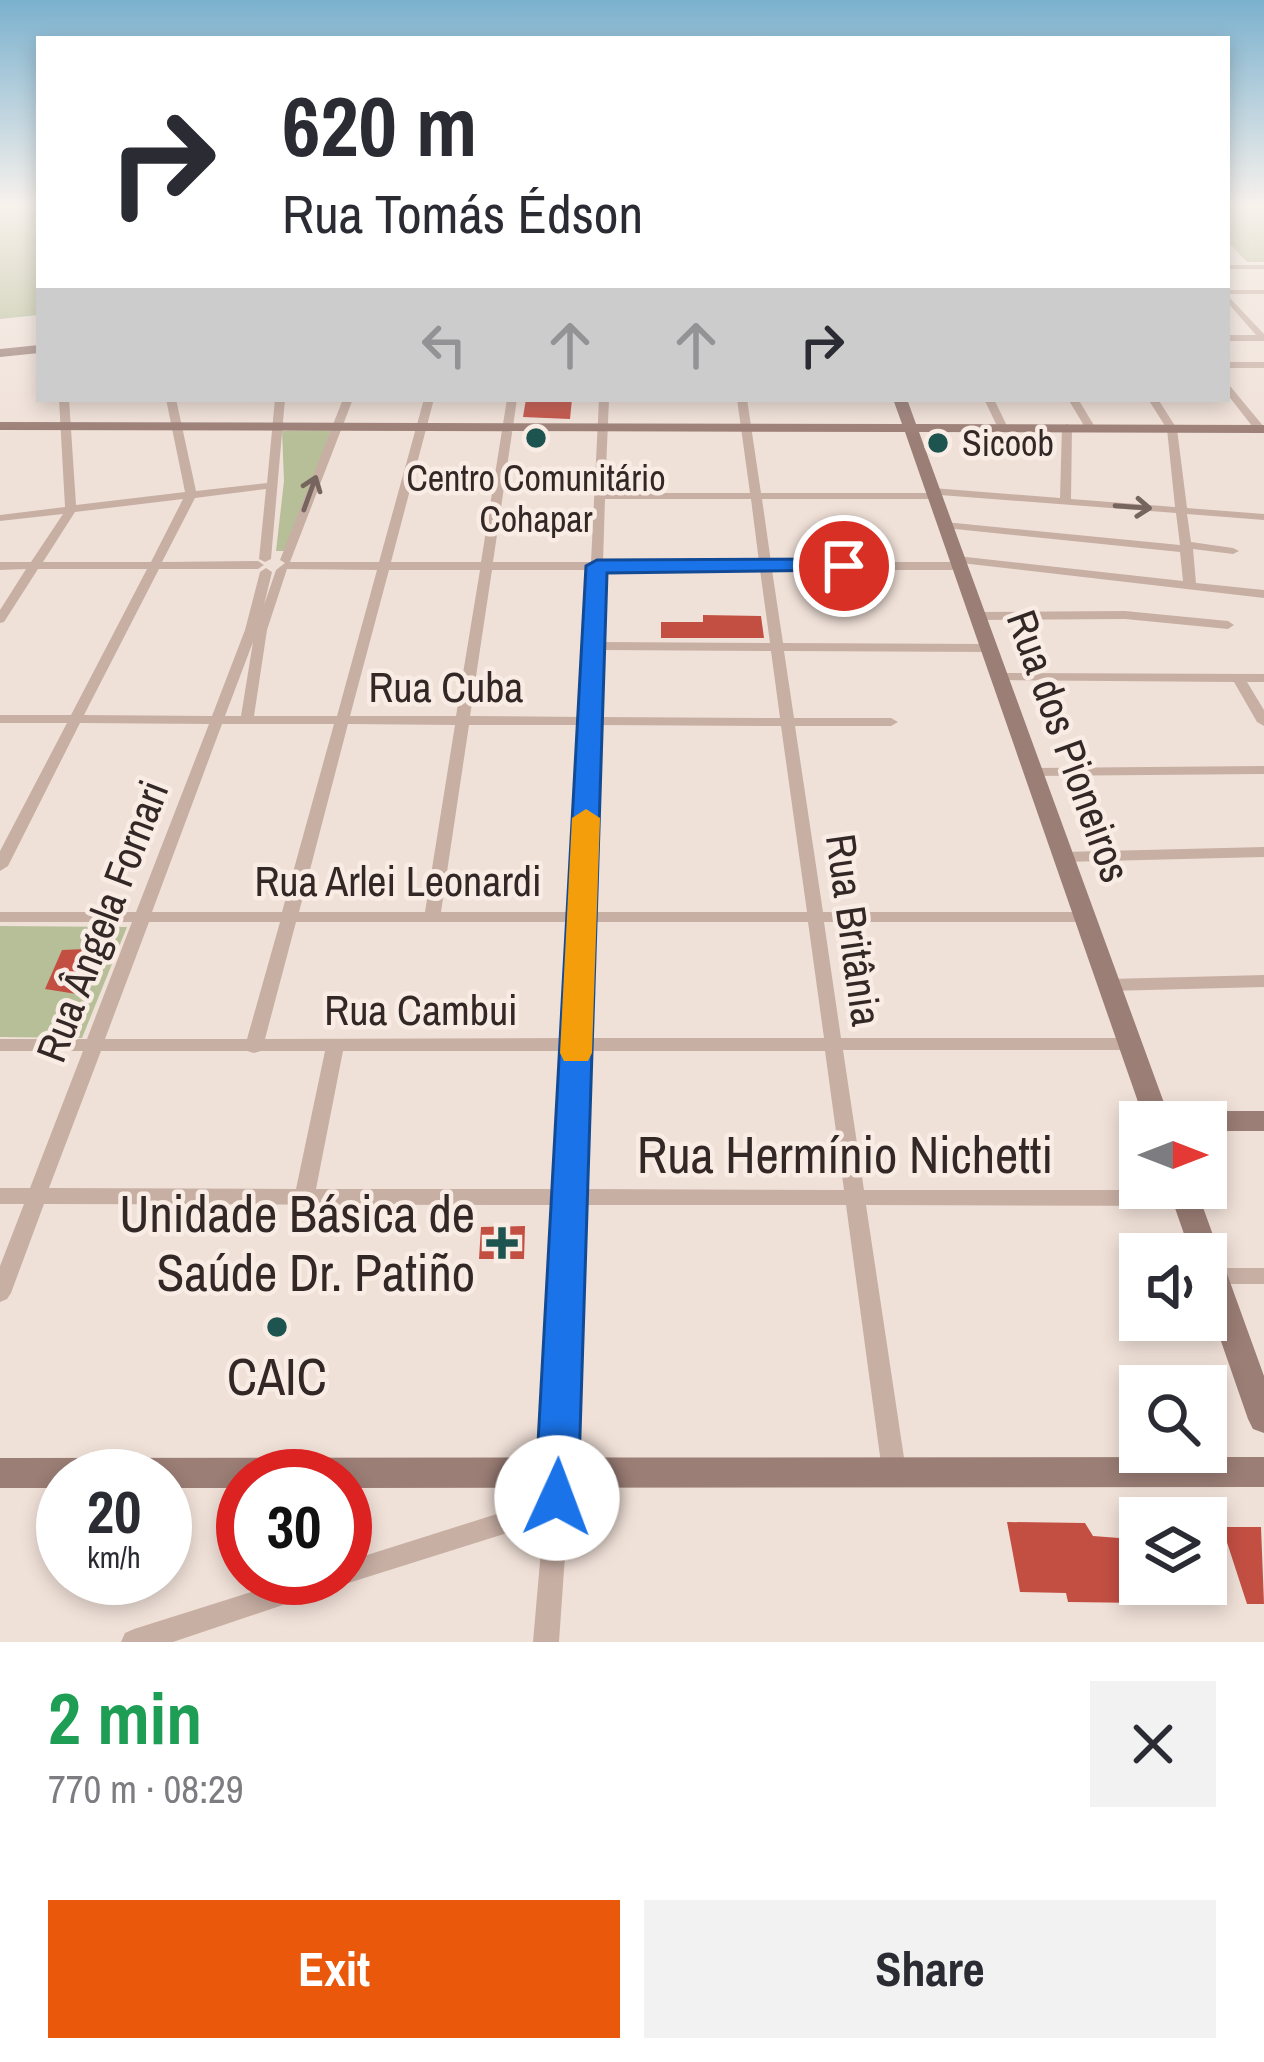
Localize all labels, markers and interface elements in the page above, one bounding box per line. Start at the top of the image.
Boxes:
text: 620 m [282,69,477,182]
icon: right [84,84,240,240]
text: Rua Tomás Édson [282,177,643,250]
icon: left [411,312,477,378]
icon: ahead [537,312,603,378]
icon: ahead [663,312,729,378]
icon: right [789,312,855,378]
place label: Sicoob [962,419,1054,467]
marker: Centro Comunitário Cohapar [523,425,549,451]
marker: Sicoob [925,430,951,456]
place label: Centro Comunitário Cohapar [406,454,666,543]
one-way arrow [301,475,323,512]
one-way arrow [1113,495,1152,518]
pin [793,515,895,617]
icon: arrive [811,533,877,599]
street label: Rua dos Pioneiros [994,602,1144,890]
street label: Rua Cuba [368,659,524,715]
street label: Rua Ângela Fornari [23,772,181,1070]
street label: Rua Britânia [813,830,895,1030]
street label: Rua Arlei Leonardi [254,853,542,909]
street label: Rua Cambui [324,982,518,1038]
north arrow [1119,1101,1227,1209]
map controls [1119,1101,1227,1605]
street label: Rua Hermínio Nichetti [637,1120,1053,1189]
place label: Unidade Básica de Saúde Dr. Patiño [119,1179,475,1307]
marker: Unidade Básica de Saúde Dr. Patiño [486,1227,518,1259]
button: sound [1119,1233,1227,1341]
marker: CAIC [264,1314,290,1340]
place label: CAIC [227,1342,327,1411]
button: search [1119,1365,1227,1473]
position arrow [494,1435,620,1561]
speed limit sign: 30 [216,1449,372,1605]
text: 20 [87,1471,141,1552]
button: layers [1119,1497,1227,1605]
text: km/h [87,1537,141,1577]
text: 2 min [48,1669,202,1766]
button: close [1090,1681,1216,1807]
text: 770 m · 08:29 [48,1763,244,1815]
button: Exit [48,1900,620,2038]
button: Share [644,1900,1216,2038]

